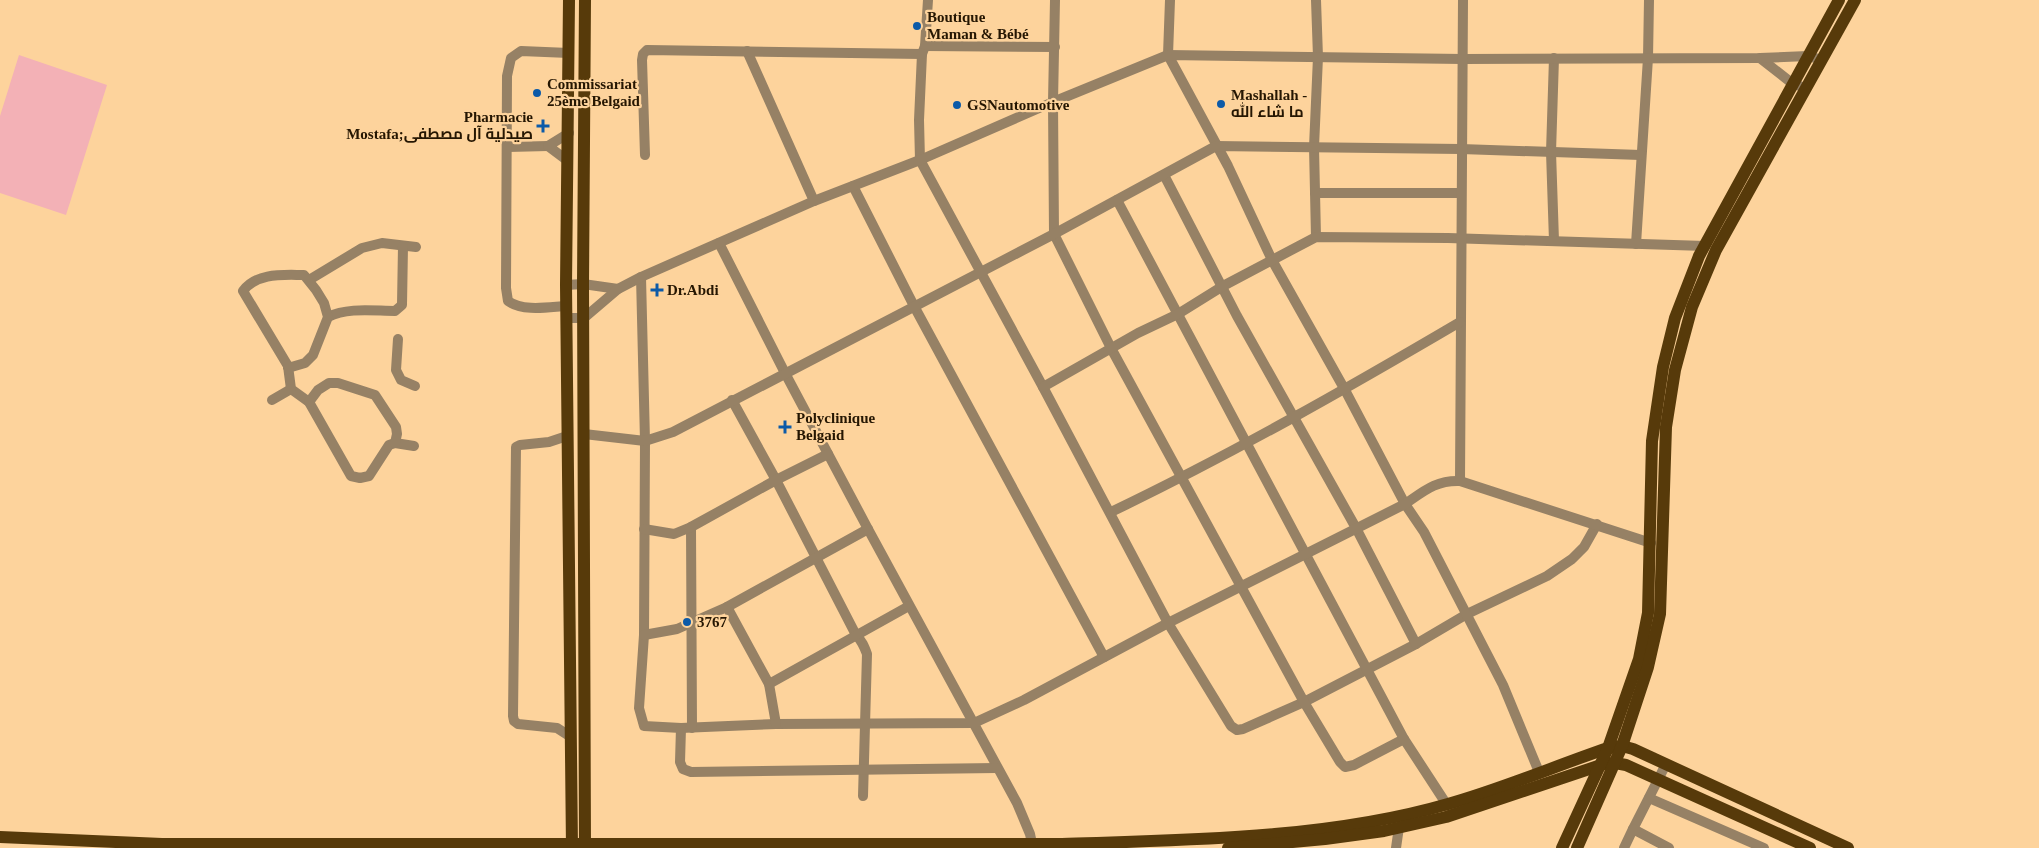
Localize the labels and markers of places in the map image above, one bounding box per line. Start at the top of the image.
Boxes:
place label: Boutique Maman & Bébé [927,9,1029,42]
marker: Boutique Maman & Bébé [911,20,923,32]
place label: Commissariat 25ème Belgaid [547,76,641,109]
marker: Commissariat 25ème Belgaid [531,87,543,99]
place label: Mashallah - ما شاء الله [1231,87,1307,120]
place label: GSNautomotive [967,97,1070,113]
marker: Mashallah - ما شاء الله [1215,98,1227,110]
marker: GSNautomotive [951,99,963,111]
place label: Pharmacie Mostafa;صيدلية آل مصطفى [346,109,533,143]
marker: Pharmacie Mostafa;صيدلية آل مصطفى [537,120,549,132]
place label: Dr.Abdi [667,282,719,298]
marker: Dr.Abdi [651,284,663,296]
place label: Polyclinique Belgaid [796,410,876,443]
marker: Polyclinique Belgaid [778,420,792,434]
place label: 3767 [697,614,728,630]
marker: 3767 [681,616,693,628]

